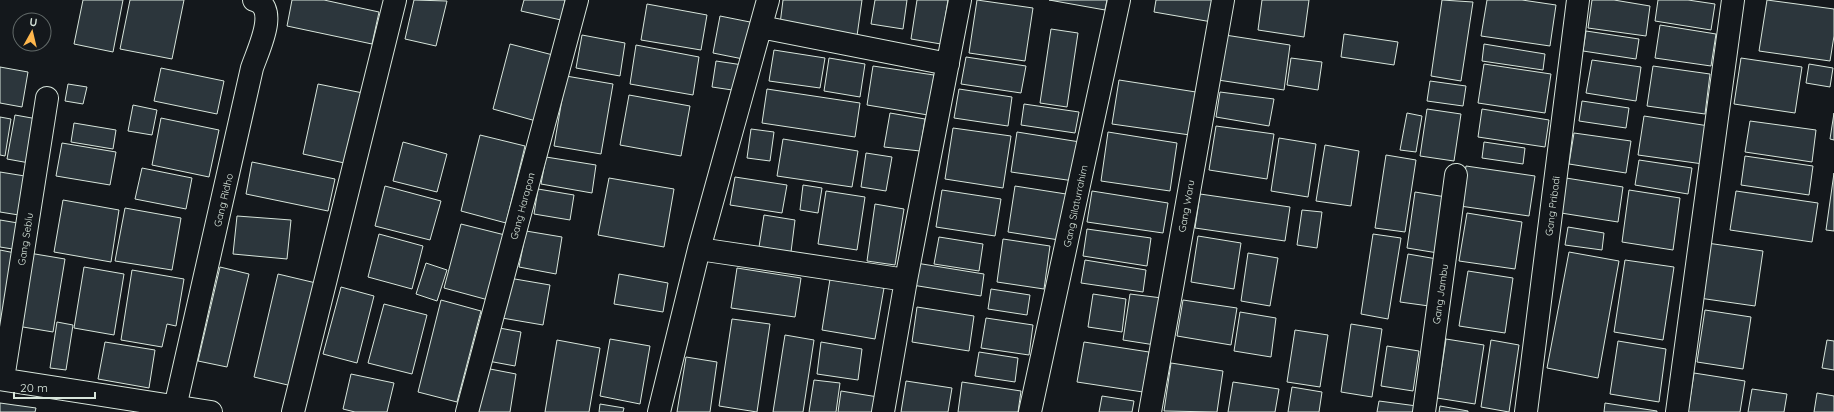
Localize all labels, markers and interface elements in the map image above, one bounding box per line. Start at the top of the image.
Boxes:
north arrow [12,12,52,52]
text: U [29,15,38,30]
street label: Gang Silaturrahim [1060,164,1091,248]
street label: Gang Harapan [507,171,538,241]
street label: Gang Ridho [211,172,236,228]
street label: Gang Pribadi [1542,175,1563,237]
street label: Gang Waru [1175,179,1198,233]
street label: Gang Seblu [15,212,36,266]
street label: Gang Jambu [1430,263,1451,325]
scale bar [14,374,95,400]
text: 20 m [20,380,48,395]

